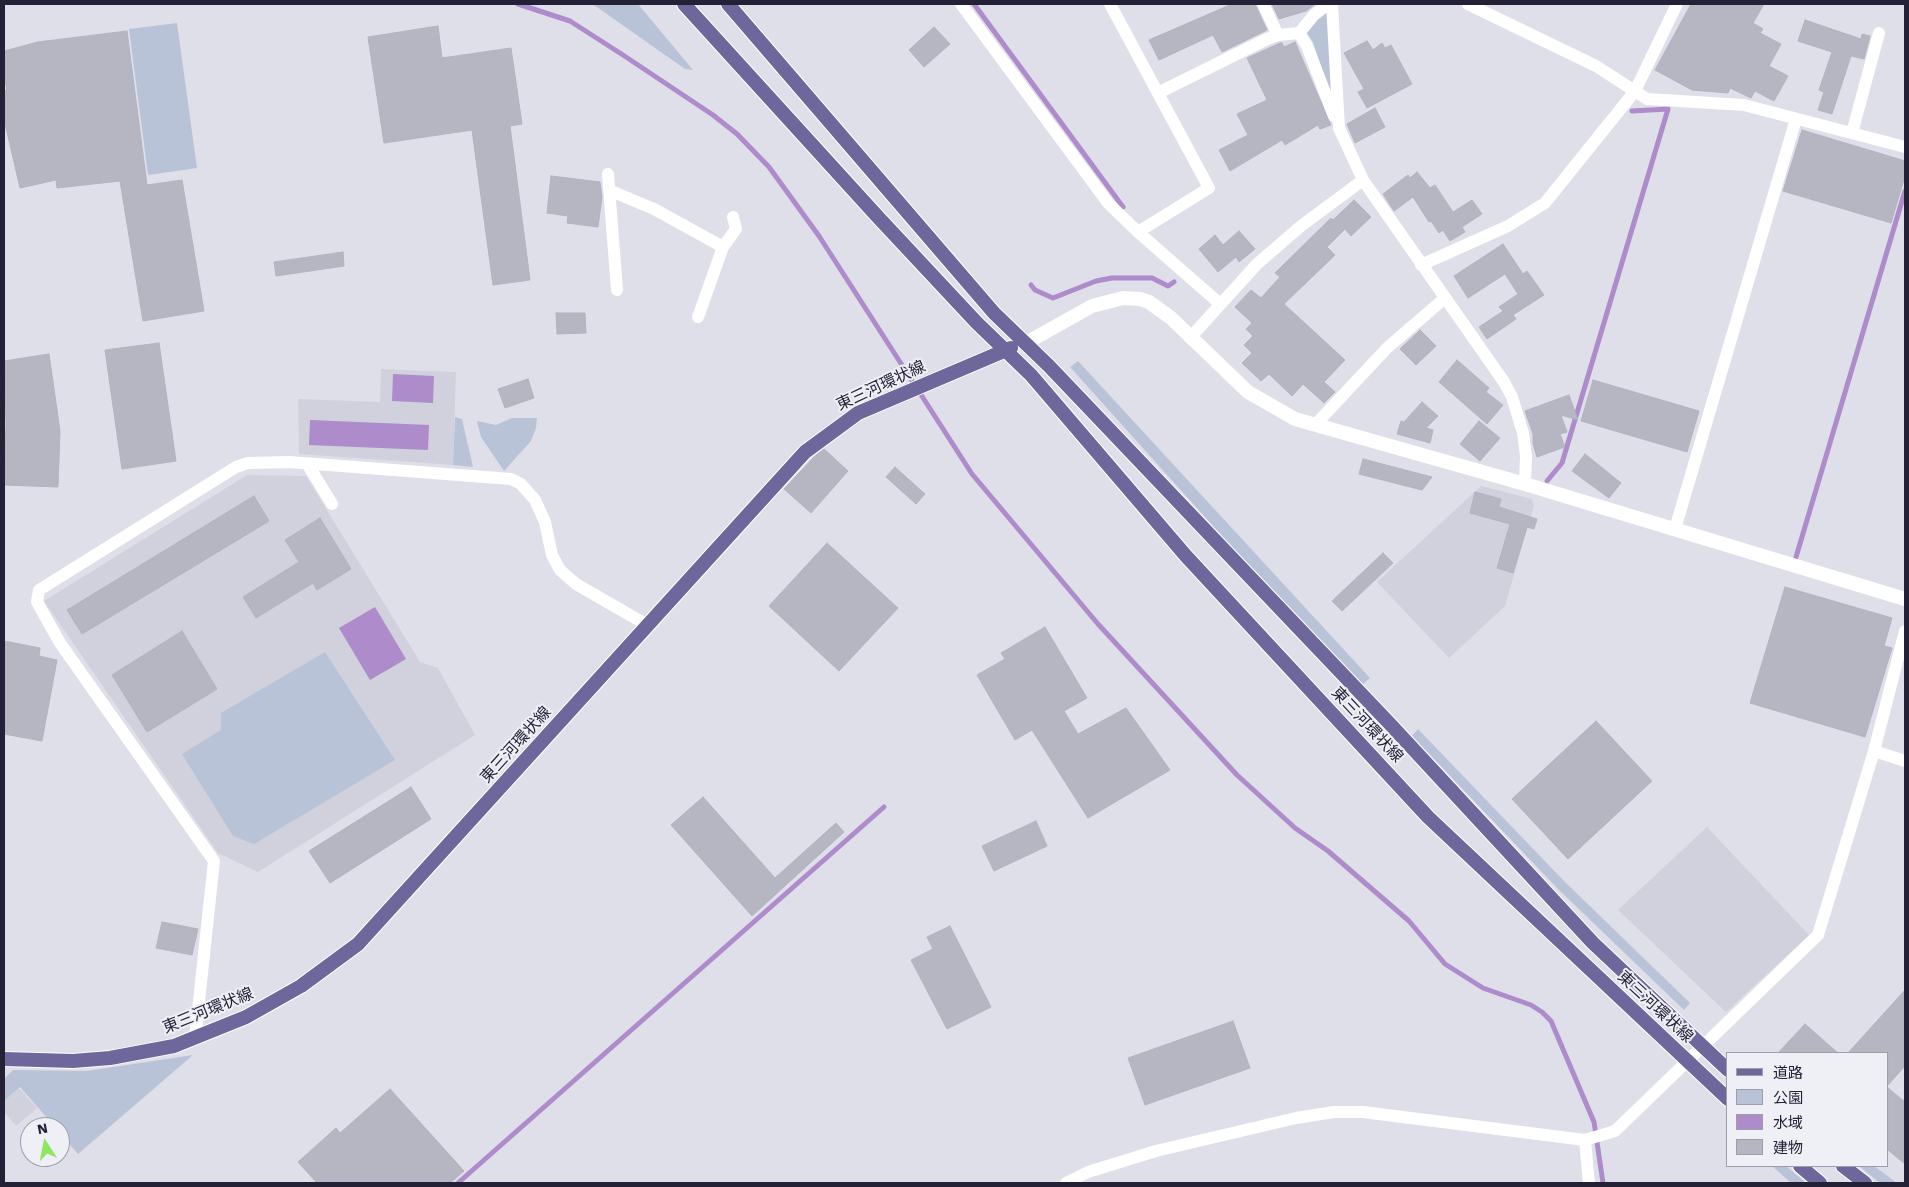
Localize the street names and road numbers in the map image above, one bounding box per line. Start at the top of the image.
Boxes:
street label: 東三河環状線 [833,357,929,415]
street label: 東三河環状線 [1327,683,1407,767]
street label: 東三河環状線 [477,703,555,787]
street label: 東三河環状線 [1613,967,1697,1047]
street label: 東三河環状線 [160,984,256,1038]

